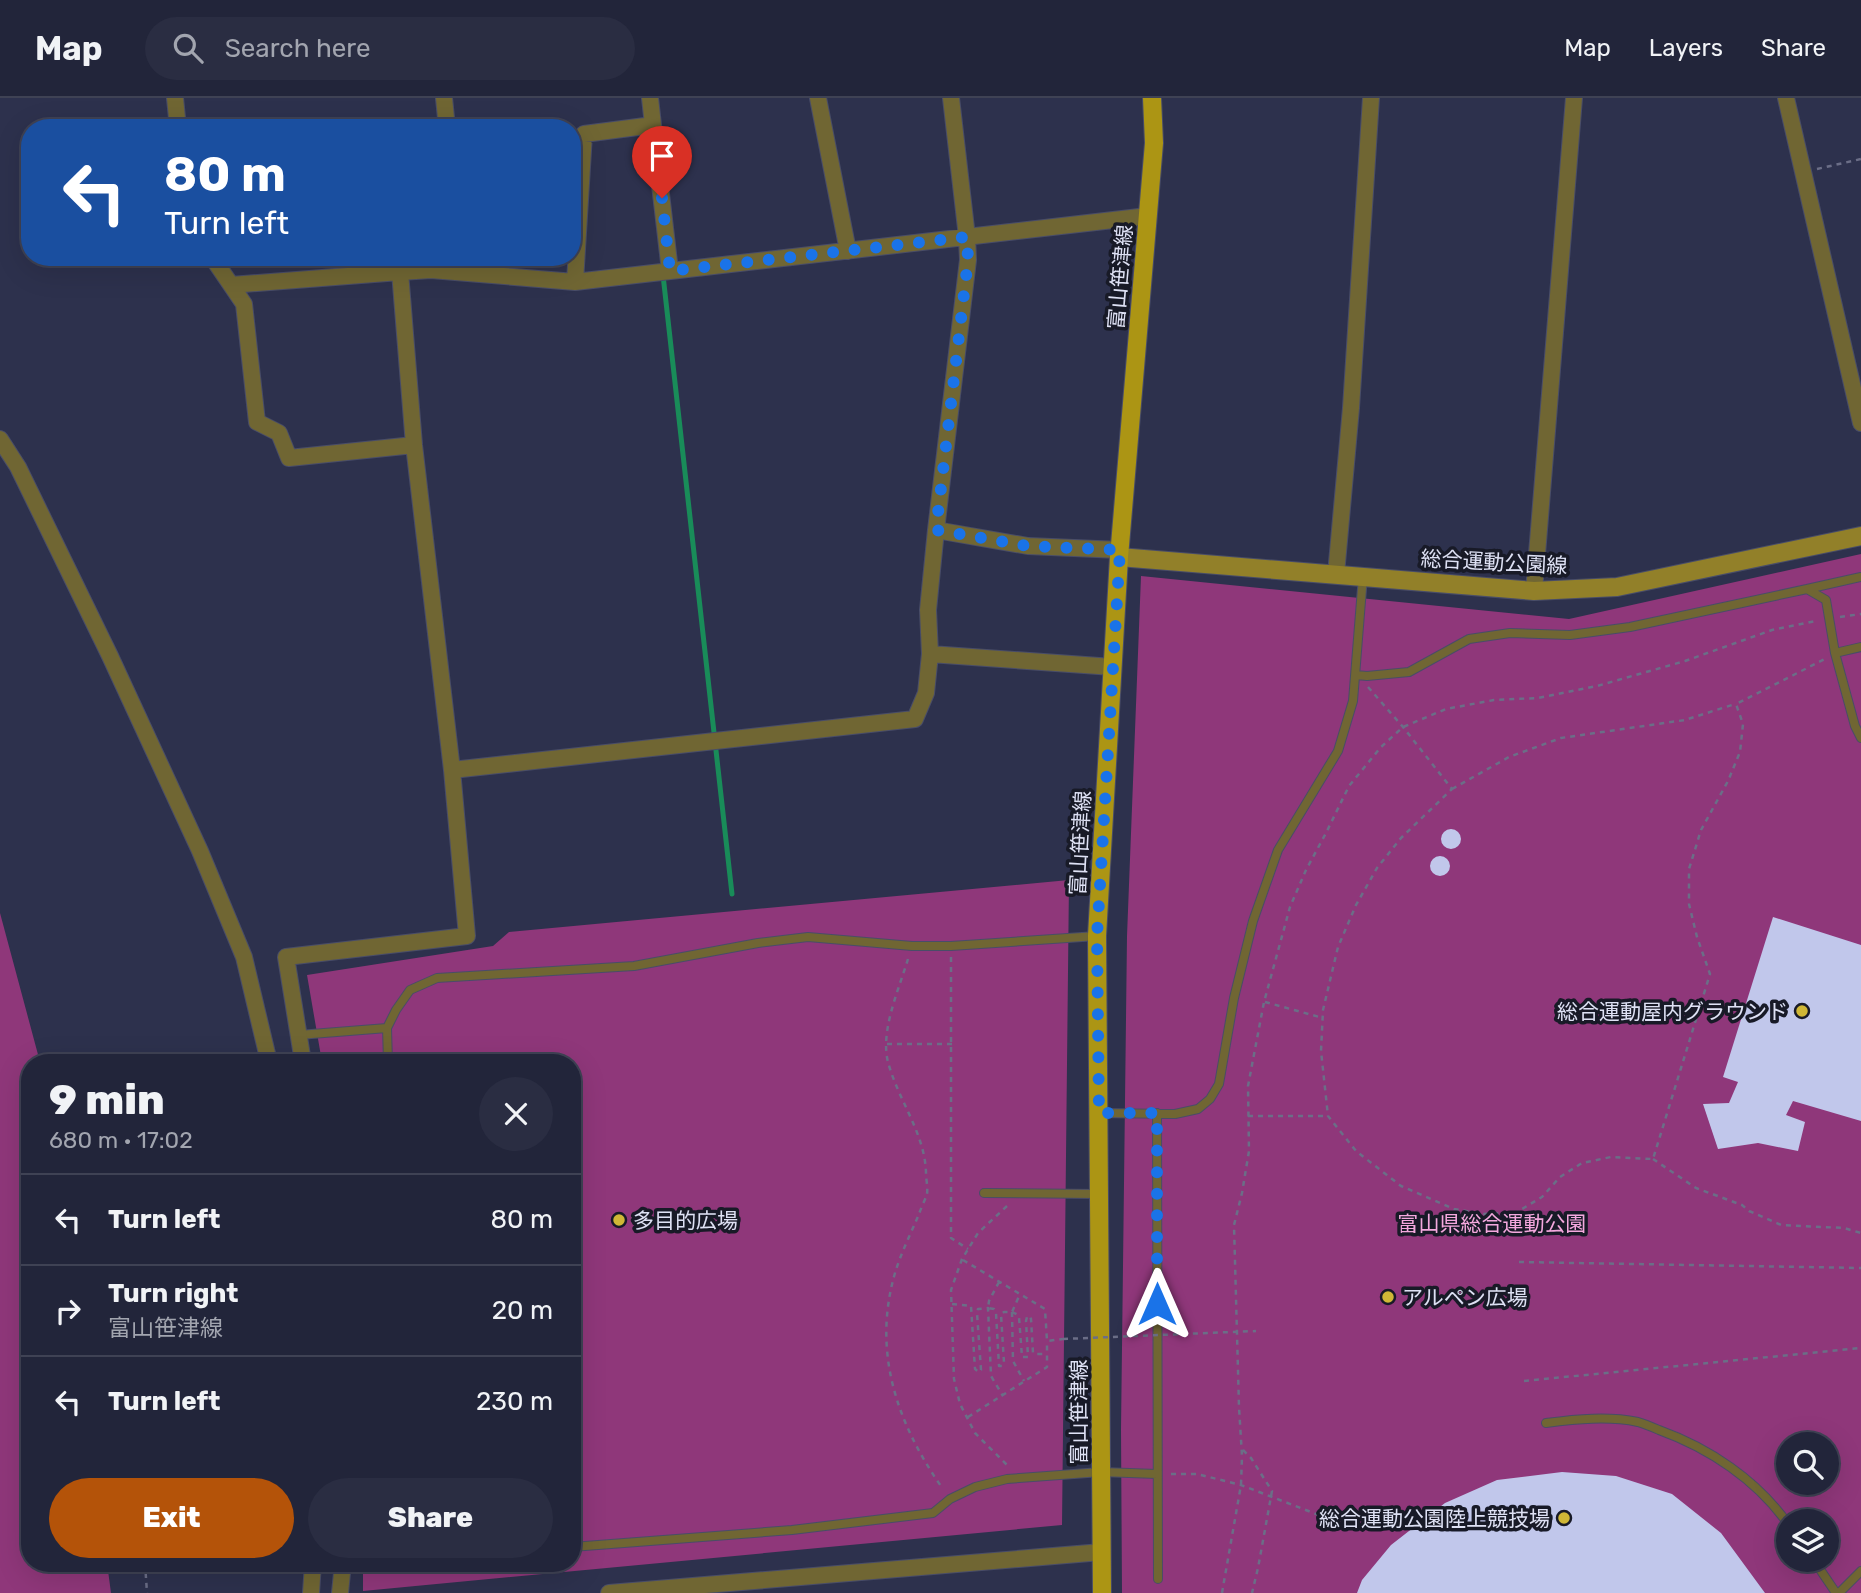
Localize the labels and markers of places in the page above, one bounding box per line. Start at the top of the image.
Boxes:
pin [632,126,692,198]
place label: 総合運動屋内グラウンド [1557,999,1788,1024]
marker: 総合運動屋内グラウンド [1794,1003,1810,1019]
place label: 多目的広場 [633,1208,738,1233]
marker: 多目的広場 [611,1212,627,1228]
place label: アルペン広場 [1402,1285,1528,1310]
marker: アルペン広場 [1380,1289,1396,1305]
place label: 総合運動公園陸上競技場 [1319,1506,1550,1531]
marker: 総合運動公園陸上競技場 [1556,1510,1572,1526]

